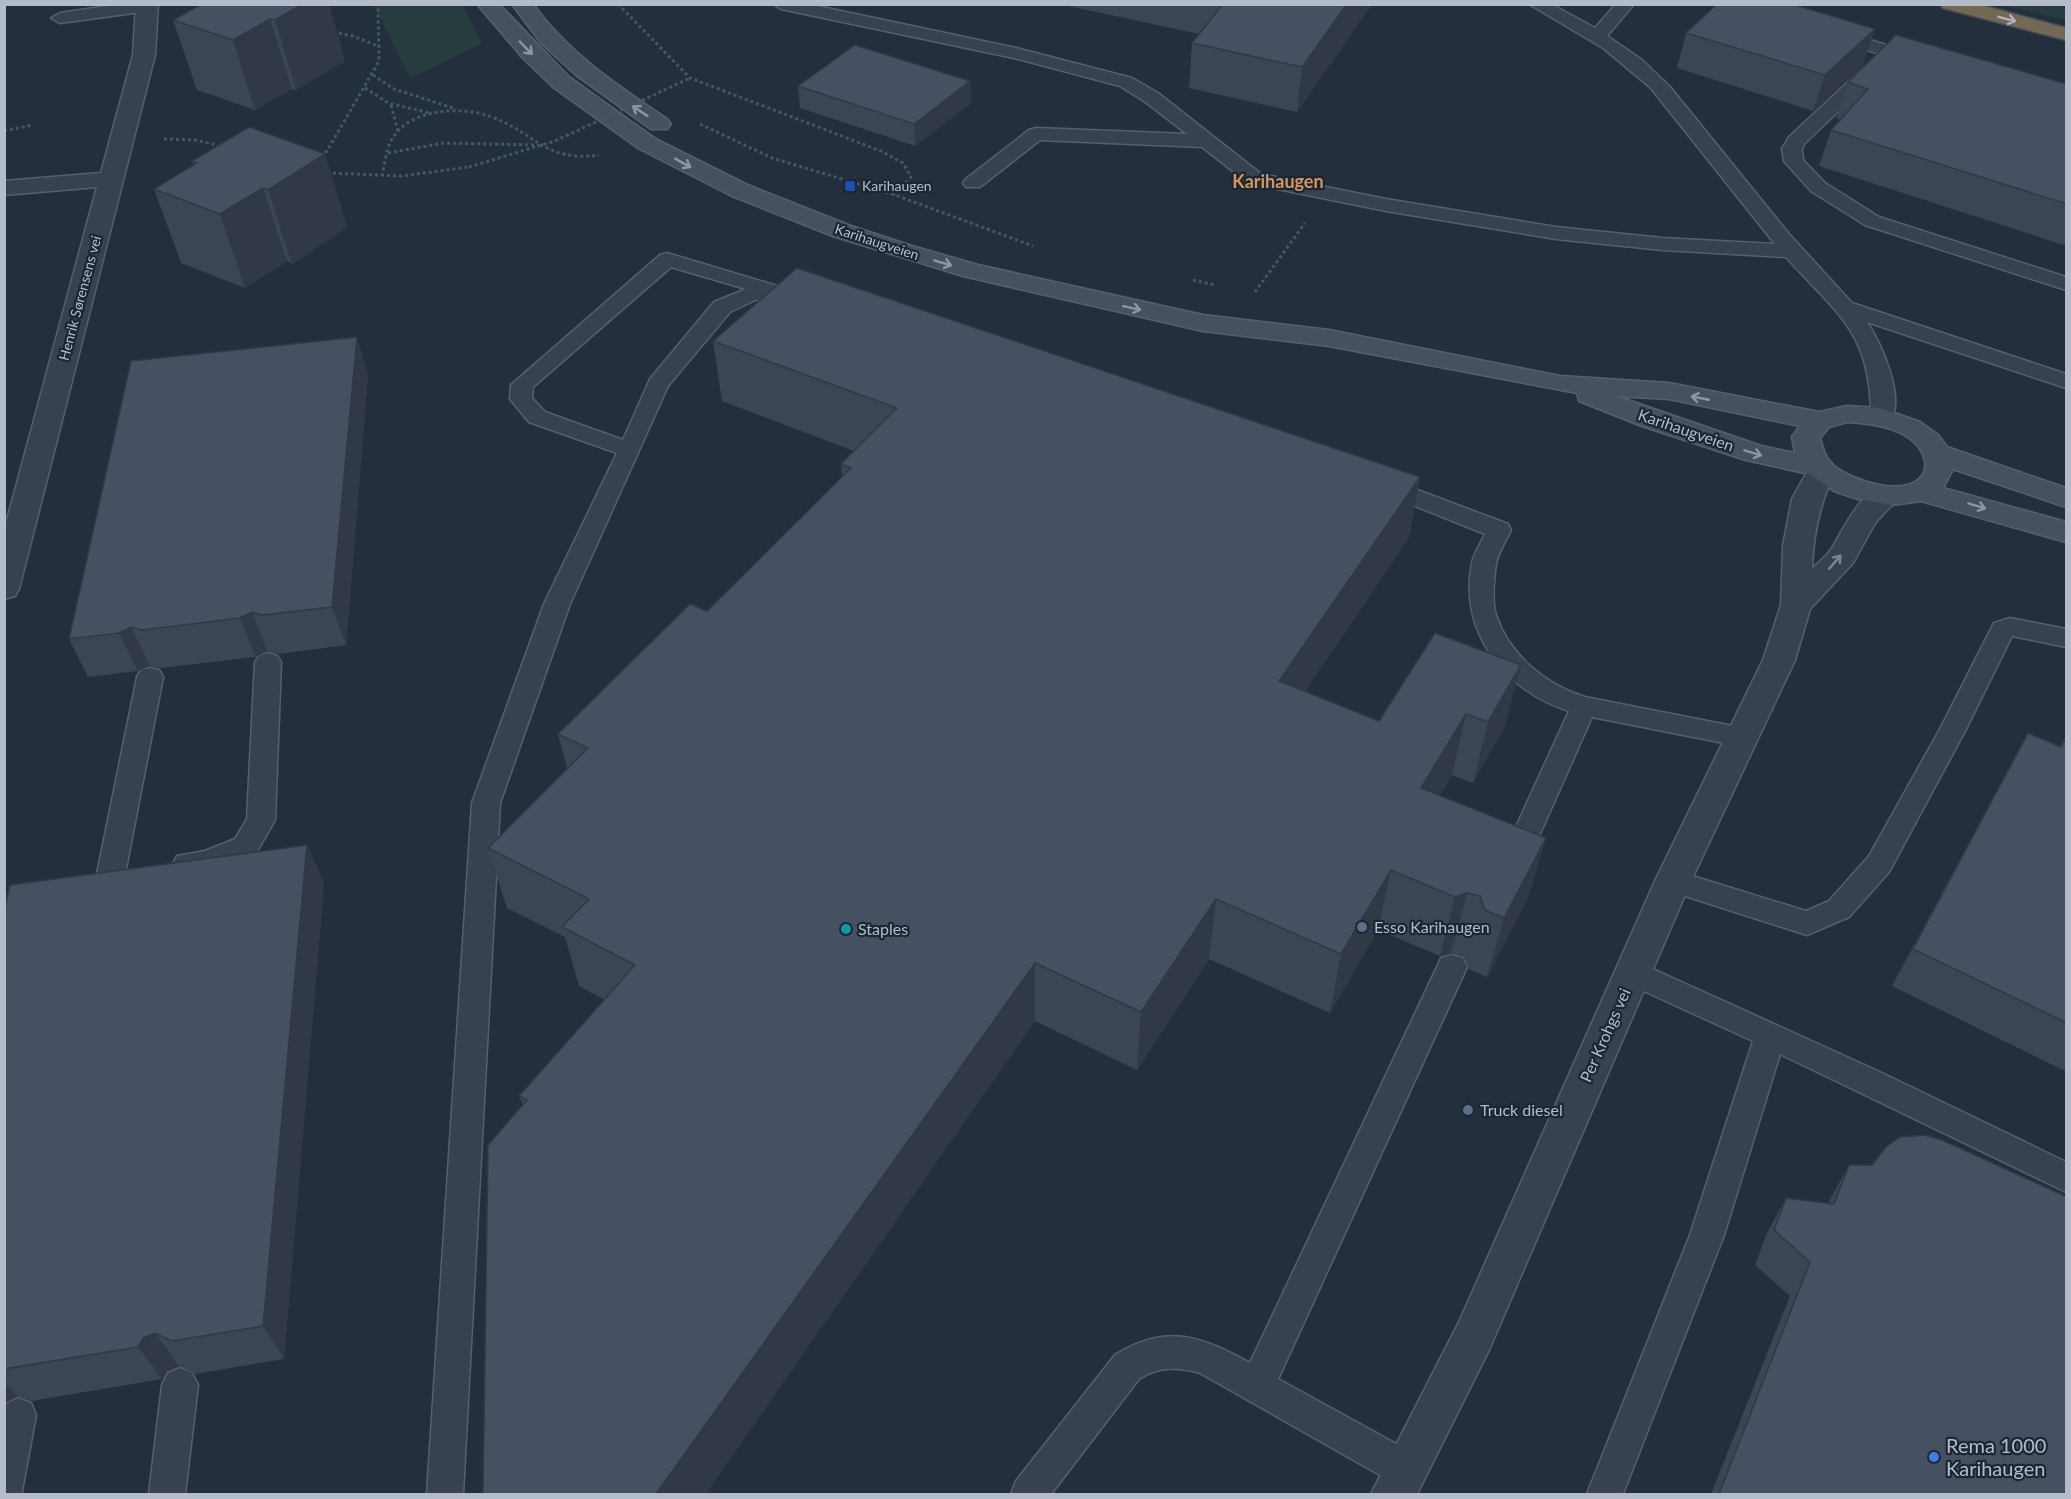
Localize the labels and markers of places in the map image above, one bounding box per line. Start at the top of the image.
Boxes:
place label: Karihaugen [862,177,932,194]
marker: Karihaugen [843,179,857,193]
place label: Esso Karihaugen [1374,917,1490,936]
place label: Staples [858,919,908,938]
marker: Esso Karihaugen [1355,920,1369,934]
marker: Staples [839,922,853,936]
place label: Truck diesel [1480,1100,1563,1119]
marker: Truck diesel [1461,1103,1475,1117]
place label: Rema 1000 Karihaugen [1946,1433,2046,1480]
marker: Rema 1000 Karihaugen [1927,1450,1941,1464]

